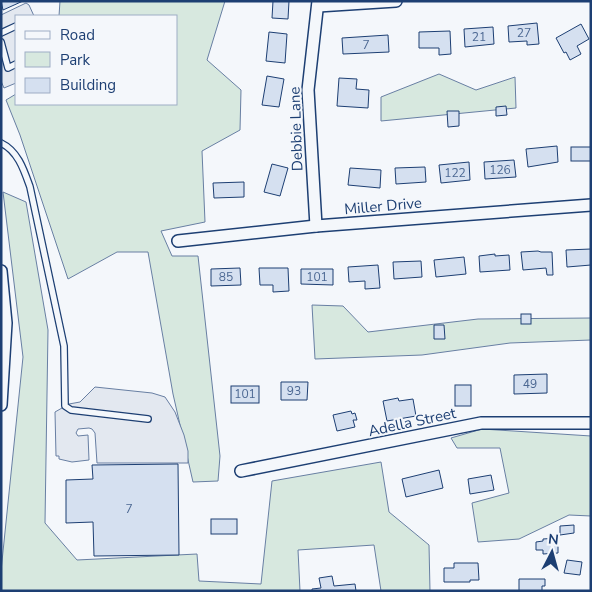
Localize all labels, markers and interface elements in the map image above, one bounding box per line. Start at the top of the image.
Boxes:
legend [15,15,178,105]
text: Road [60,25,95,45]
house number: 27 [517,25,531,41]
house number: 21 [472,29,486,45]
house number: 7 [362,37,370,53]
text: Park [60,50,90,70]
text: Building [60,75,116,95]
street label: Debbie Lane [285,86,307,172]
house number: 126 [489,162,511,178]
house number: 122 [444,165,466,181]
street label: Miller Drive [343,193,423,219]
house number: 85 [219,269,233,285]
house number: 101 [306,269,328,285]
house number: 49 [523,376,537,392]
house number: 93 [287,383,301,399]
house number: 101 [234,386,256,402]
street label: Adella Street [366,403,458,441]
house number: 7 [125,501,133,517]
north arrow [527,527,577,577]
text: N [547,530,560,550]

